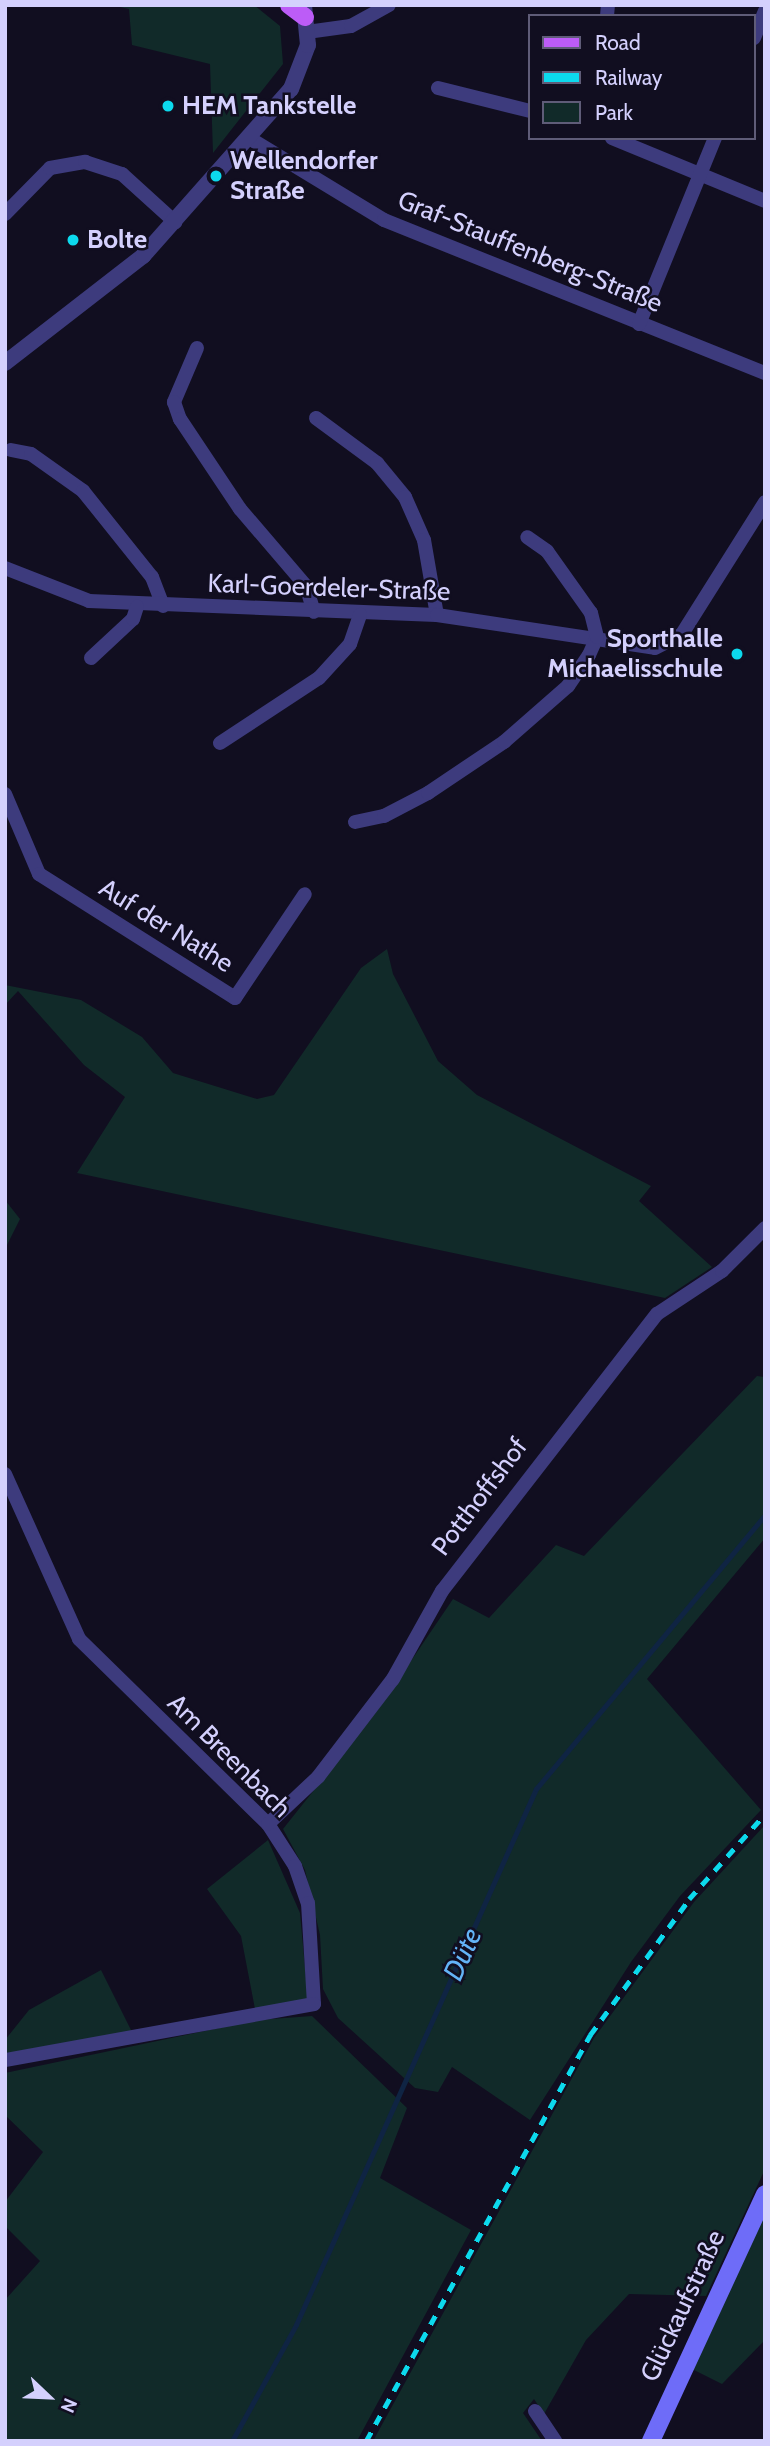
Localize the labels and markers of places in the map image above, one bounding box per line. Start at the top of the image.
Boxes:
place label: HEM Tankstelle [182,90,356,122]
marker: HEM Tankstelle [160,98,176,114]
place label: Wellendorfer Straße [230,145,378,206]
marker: Wellendorfer Straße [208,168,224,184]
place label: Bolte [87,224,147,256]
marker: Bolte [65,232,81,248]
place label: Sporthalle Michaelisschule [547,623,723,684]
marker: Sporthalle Michaelisschule [729,646,745,662]

